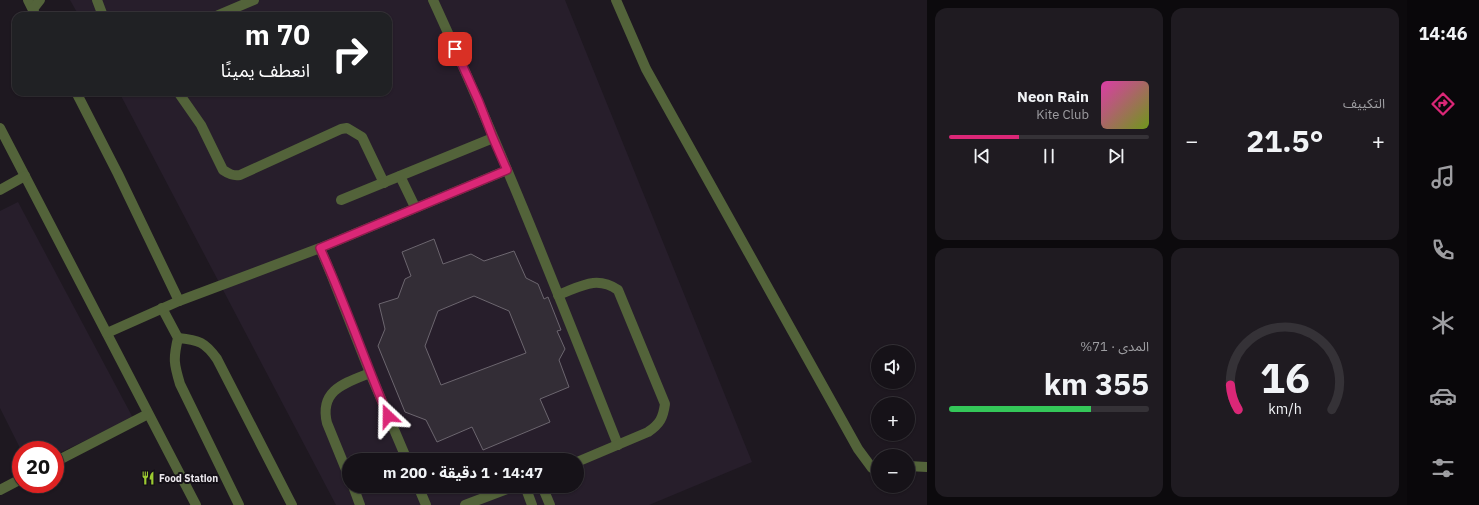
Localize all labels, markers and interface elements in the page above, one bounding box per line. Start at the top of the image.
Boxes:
text: 70 m [245,16,310,53]
text: 14:46 [1418,22,1468,45]
icon: right [324,28,376,80]
pin [438,32,472,66]
icon: arrive [444,38,466,60]
text: انعطف يمينًا [221,59,310,82]
text: Neon Rain [1017,87,1089,106]
icon: directions [1429,90,1457,118]
text: التكييف [1343,95,1385,112]
text: Kite Club [1036,106,1089,123]
text: 21.5° [1246,121,1324,160]
text: − [1185,126,1198,155]
text: + [1372,126,1385,155]
icon: previous [971,145,993,167]
icon: pause [1038,145,1060,167]
icon: next [1105,145,1127,167]
icon: music [1429,163,1457,191]
icon: phone [1429,236,1457,264]
icon: climate [1429,309,1457,337]
text: المدى · 71% [1080,338,1149,355]
map controls [871,345,915,493]
button: sound [871,345,915,389]
text: 16 [1260,350,1310,404]
text: 355 km [1044,364,1149,403]
icon: car [1429,382,1457,410]
position arrow [367,395,409,437]
button: + [871,397,915,441]
text: km/h [1268,399,1302,418]
speed limit sign: 20 [12,441,64,493]
button: − [871,449,915,493]
icon: filters [1429,454,1457,482]
text: 14:47 · 1 دقيقة · 200 m [383,463,543,482]
restaurant icon: Food Station [140,470,156,486]
place label: Food Station [159,472,218,485]

